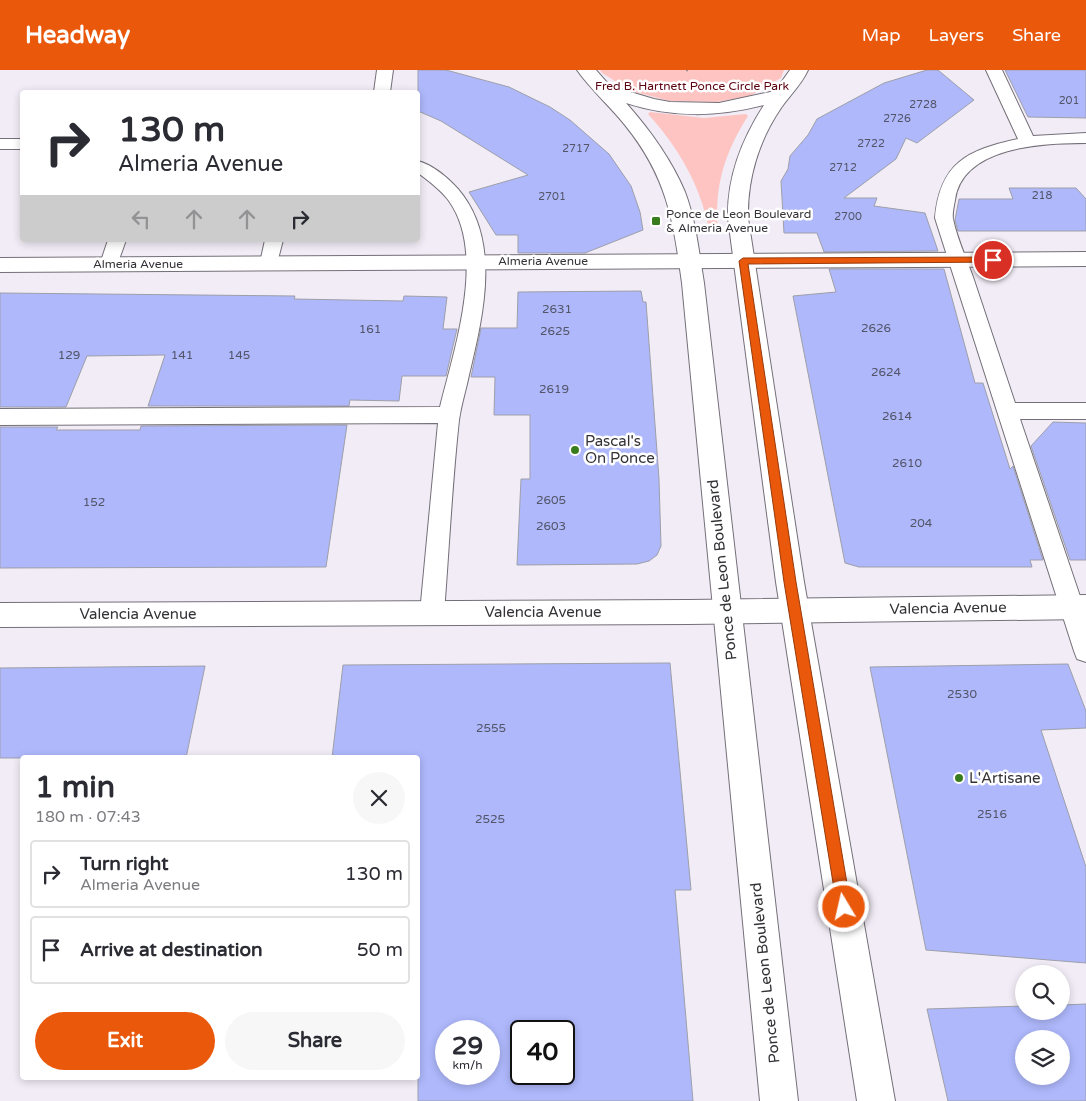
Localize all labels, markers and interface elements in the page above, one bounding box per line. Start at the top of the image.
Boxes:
text: Headway [25,21,130,50]
text: Map [862,24,901,46]
text: Layers [929,24,984,46]
text: Share [1012,24,1061,46]
park label: Fred B. Hartnett Ponce Circle Park [595,79,790,93]
house number: 201 [1059,94,1079,107]
house number: 2728 [909,98,937,111]
text: 130 m [118,109,225,151]
icon: right [35,110,100,175]
house number: 2726 [883,112,911,125]
house number: 2722 [857,137,885,150]
house number: 2717 [562,142,590,155]
text: Almeria Avenue [118,151,283,177]
house number: 2712 [829,161,857,174]
house number: 218 [1032,189,1052,202]
house number: 2701 [538,190,566,203]
icon: left [127,205,155,233]
icon: ahead [180,205,208,233]
icon: ahead [233,205,261,233]
icon: right [286,205,314,233]
place label: Ponce de Leon Boulevard & Almeria Avenue [666,207,811,235]
house number: 2700 [834,210,862,223]
marker: Ponce de Leon Boulevard & Almeria Avenue [650,215,662,227]
pin [972,239,1014,281]
icon: arrive [979,246,1007,274]
street label: Almeria Avenue [498,254,588,268]
street label: Almeria Avenue [93,257,183,271]
house number: 2631 [542,302,572,316]
house number: 2626 [861,321,891,335]
house number: 161 [359,322,381,336]
house number: 2625 [540,324,570,338]
house number: 129 [58,348,80,362]
house number: 141 [171,348,193,362]
house number: 145 [228,348,250,362]
house number: 2624 [871,365,902,379]
house number: 2619 [539,382,569,396]
house number: 2614 [882,409,913,423]
place label: Pascal's On Ponce [585,432,655,467]
marker: Pascal's On Ponce [569,444,581,456]
house number: 2610 [892,456,923,470]
street label: Ponce de Leon Boulevard [704,479,740,661]
house number: 2605 [536,493,566,507]
house number: 152 [83,495,105,509]
house number: 204 [910,516,933,530]
house number: 2603 [536,519,566,533]
street label: Valencia Avenue [889,598,1007,618]
street label: Valencia Avenue [484,603,602,621]
street label: Valencia Avenue [79,605,197,623]
house number: 2530 [947,687,978,701]
house number: 2555 [476,721,506,735]
text: 1 min [35,769,115,806]
place label: L'Artisane [969,769,1041,787]
button: close [353,772,405,824]
marker: L'Artisane [953,772,965,784]
text: 180 m · 07:43 [35,807,141,827]
house number: 2516 [977,807,1007,821]
house number: 2525 [475,812,505,826]
text: Turn right [80,853,168,875]
icon: right [37,860,65,888]
text: 130 m [345,863,403,885]
text: Almeria Avenue [80,875,200,895]
position arrow [817,880,869,932]
street label: Ponce de Leon Boulevard [747,882,783,1064]
icon: arrive [37,936,65,964]
text: Arrive at destination [80,939,263,961]
text: 50 m [357,939,403,961]
map controls [1015,965,1070,1085]
button: search [1015,965,1070,1020]
button: Exit [35,1012,215,1070]
button: Share [225,1012,405,1070]
speed limit sign: 40 [510,1020,575,1085]
button: layers [1015,1030,1070,1085]
text: 29 [452,1031,483,1061]
text: km/h [452,1058,483,1072]

